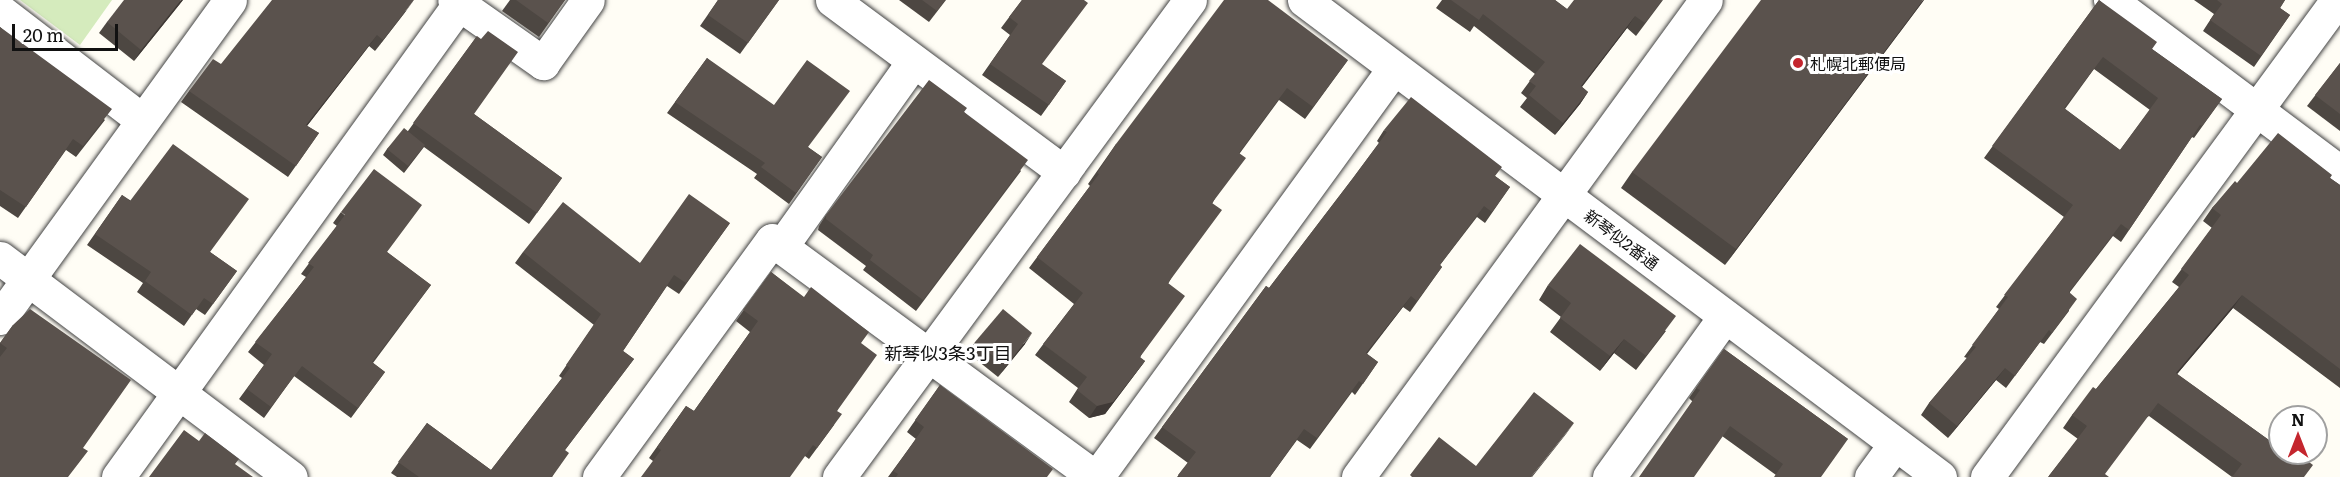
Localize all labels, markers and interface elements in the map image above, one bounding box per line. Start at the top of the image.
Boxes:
scale bar [15,12,122,50]
text: 20 m [23,21,64,48]
place label: 札幌北郵便局 [1810,53,1906,73]
marker: 札幌北郵便局 [1791,56,1805,70]
street label: 新琴似2番通 [1581,205,1663,273]
district label: 新琴似3条3丁目 [884,342,1012,364]
north arrow [2268,405,2328,465]
text: N [2291,407,2305,431]

